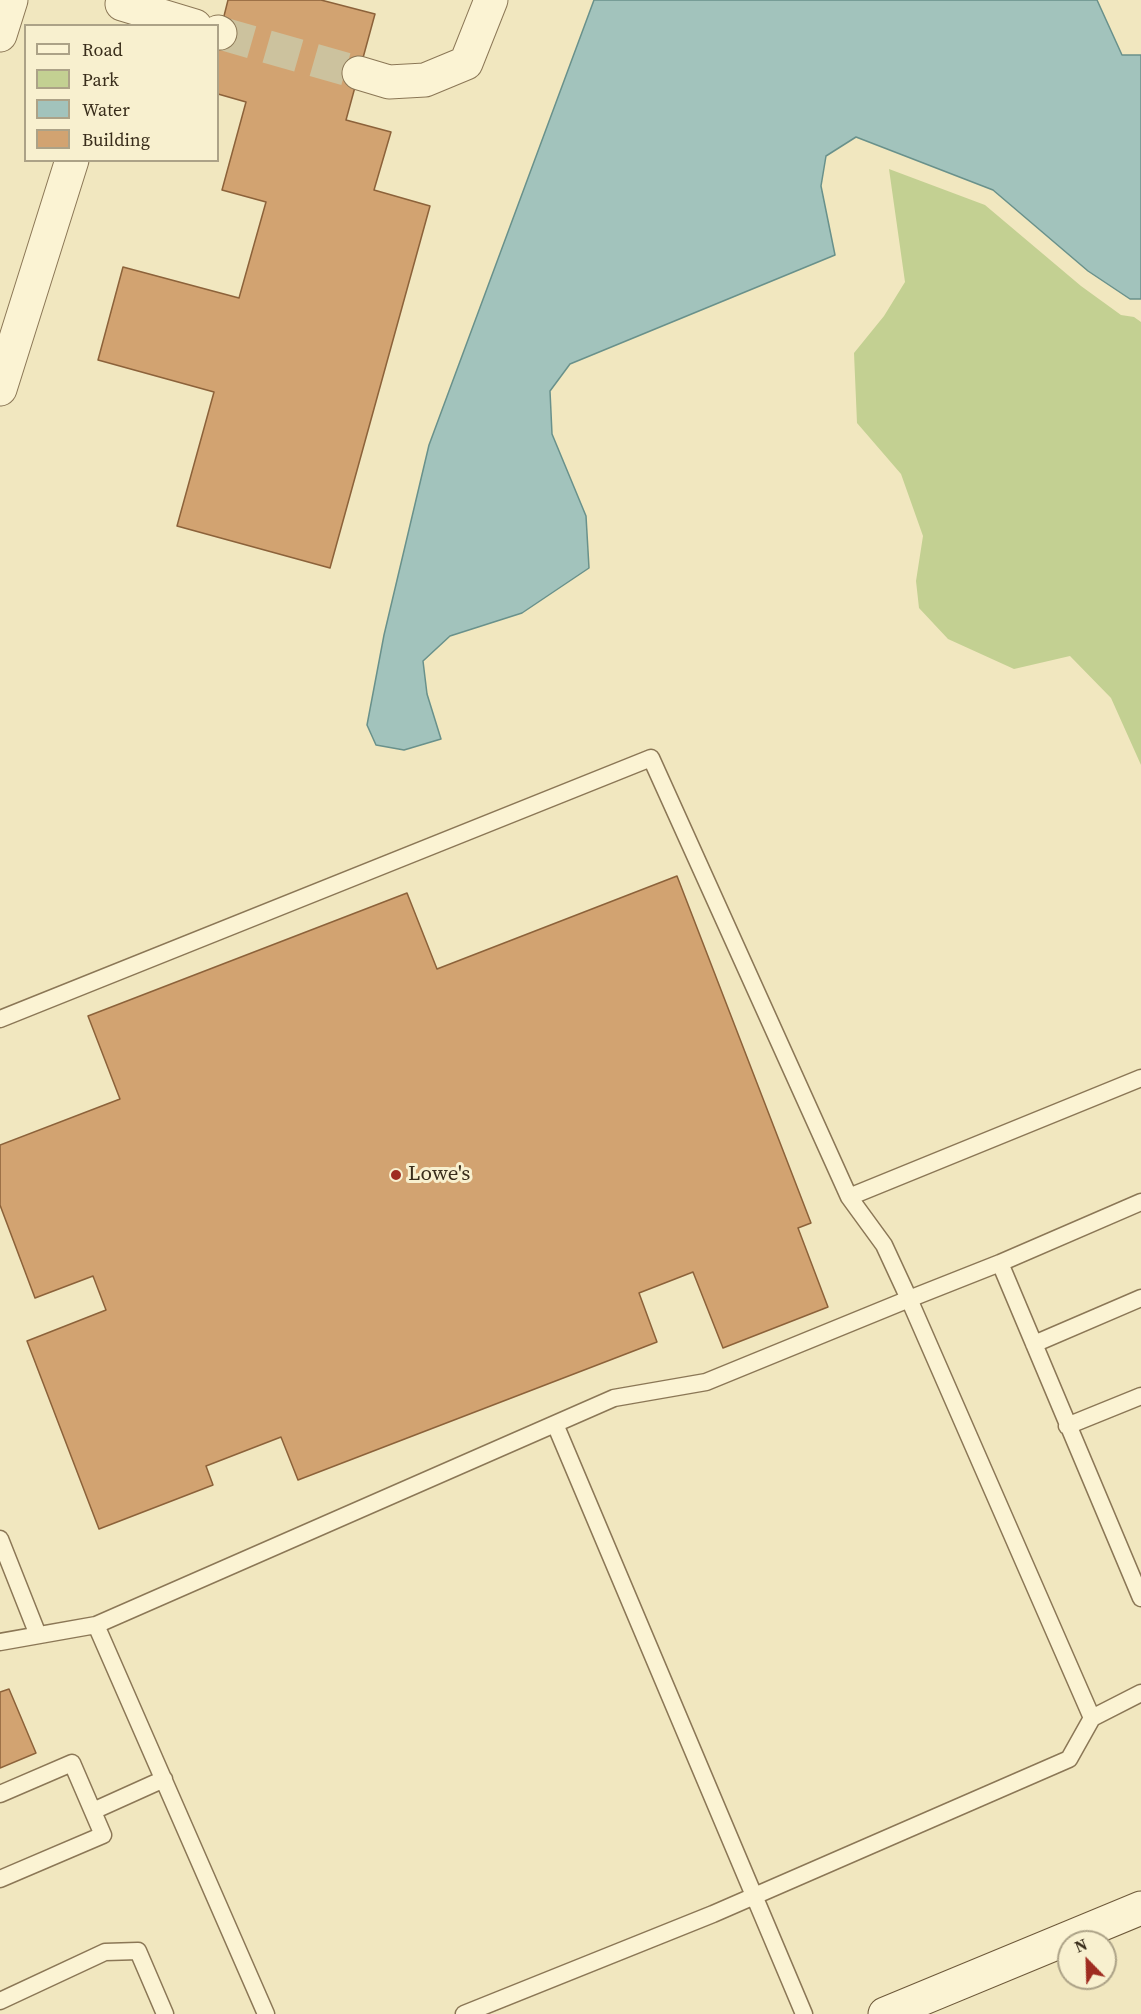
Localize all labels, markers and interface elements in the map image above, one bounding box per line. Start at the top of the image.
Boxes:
legend [24,24,219,162]
text: Road [82,37,123,62]
text: Park [82,67,119,92]
text: Water [82,97,130,122]
text: Building [82,127,150,152]
place label: Lowe's [408,1162,470,1188]
marker: Lowe's [389,1168,403,1182]
north arrow [1057,1930,1117,1990]
text: N [1071,1933,1090,1958]

